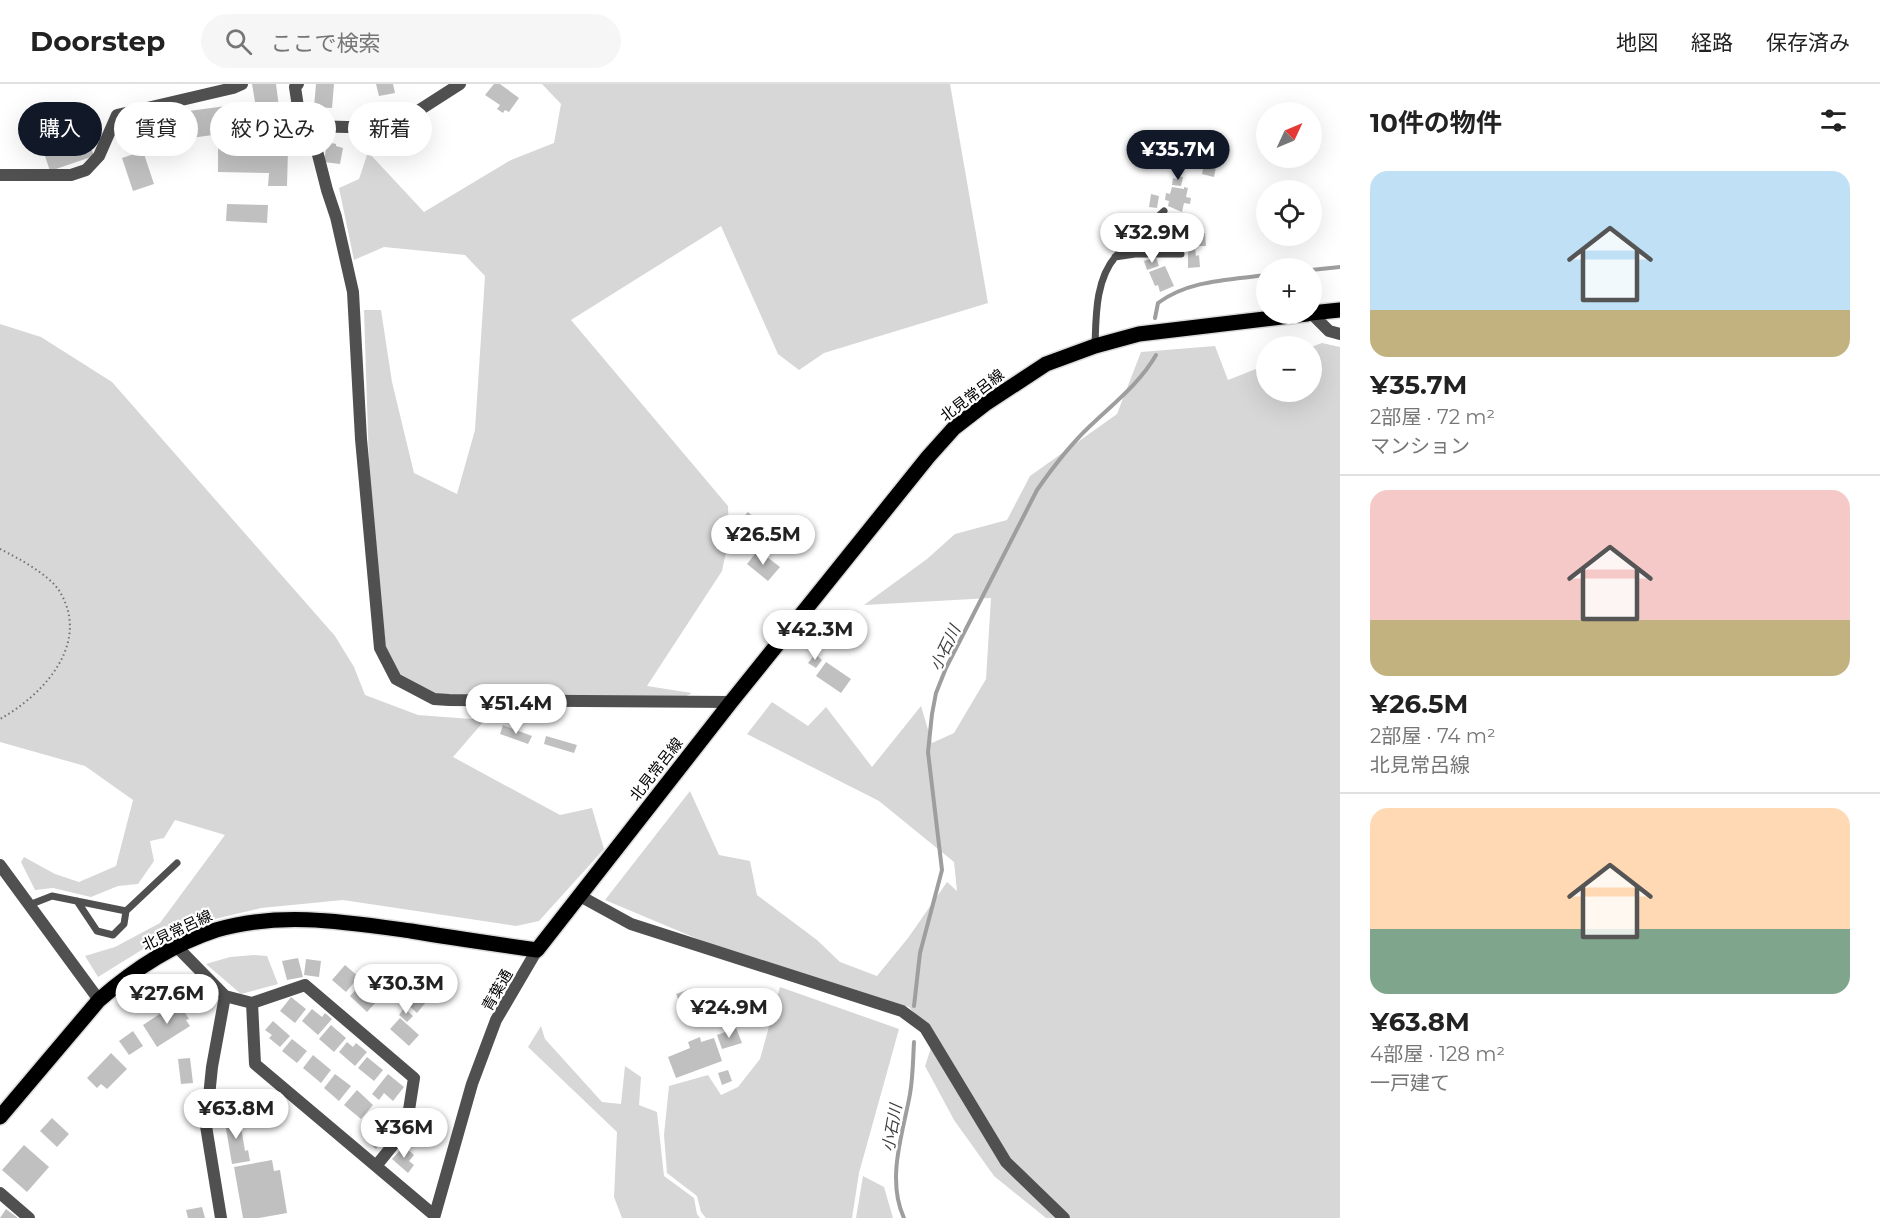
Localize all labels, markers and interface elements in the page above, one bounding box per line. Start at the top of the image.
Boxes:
search box [201,14,621,68]
text: Doorstep [30,24,165,58]
icon: search [222,25,255,58]
text: ここで検索 [270,30,380,57]
text: 地図 [1616,30,1658,55]
text: 経路 [1691,30,1733,55]
text: 保存済み [1766,30,1850,55]
chip: 購入 [18,102,102,156]
chip: 賃貸 [114,102,198,156]
chip: 絞り込み [210,102,336,156]
chip: 新着 [348,102,432,156]
north arrow [1256,102,1322,168]
map controls [1256,102,1322,402]
icon: filters [1817,104,1850,137]
text: 10件の物件 [1370,107,1502,139]
pin: ¥35.7M [1129,130,1227,181]
text: ¥35.7M [1141,137,1215,161]
button: locate [1256,180,1322,246]
icon: home [1556,210,1664,318]
pin: ¥32.9M [1103,213,1201,264]
text: ¥32.9M [1114,220,1190,244]
button: + [1256,258,1322,324]
button: − [1256,336,1322,402]
street label: 北見常呂線 [936,365,1008,425]
text: ¥35.7M [1370,369,1467,401]
text: 2部屋 · 72 m² [1370,405,1495,429]
text: マンション [1370,434,1470,458]
pin: ¥26.5M [714,515,812,566]
text: ¥26.5M [725,522,801,546]
icon: home [1556,529,1664,637]
pin: ¥42.3M [766,610,864,661]
text: ¥42.3M [777,617,853,641]
water label: 小石川 [926,620,965,674]
pin: ¥51.4M [467,684,565,735]
text: ¥26.5M [1370,688,1468,720]
text: ¥51.4M [480,691,552,715]
text: 2部屋 · 74 m² [1370,724,1496,748]
street label: 北見常呂線 [625,734,687,804]
text: 北見常呂線 [1370,753,1470,777]
icon: home [1556,847,1664,955]
street label: 北見常呂線 [139,906,215,954]
pin: ¥30.3M [357,964,455,1015]
street label: 青葉通 [478,966,516,1014]
text: ¥30.3M [368,971,444,995]
pin: ¥27.6M [118,974,216,1025]
text: ¥27.6M [130,981,204,1005]
pin: ¥24.9M [680,988,778,1039]
text: ¥24.9M [690,995,768,1019]
text: ¥63.8M [1370,1006,1470,1038]
text: 4部屋 · 128 m² [1370,1042,1505,1066]
text: 一戸建て [1370,1071,1450,1095]
pin: ¥63.8M [187,1089,285,1140]
text: ¥63.8M [198,1096,274,1120]
water label: 小石川 [878,1101,906,1153]
pin: ¥36M [368,1108,440,1159]
text: ¥36M [375,1115,433,1139]

